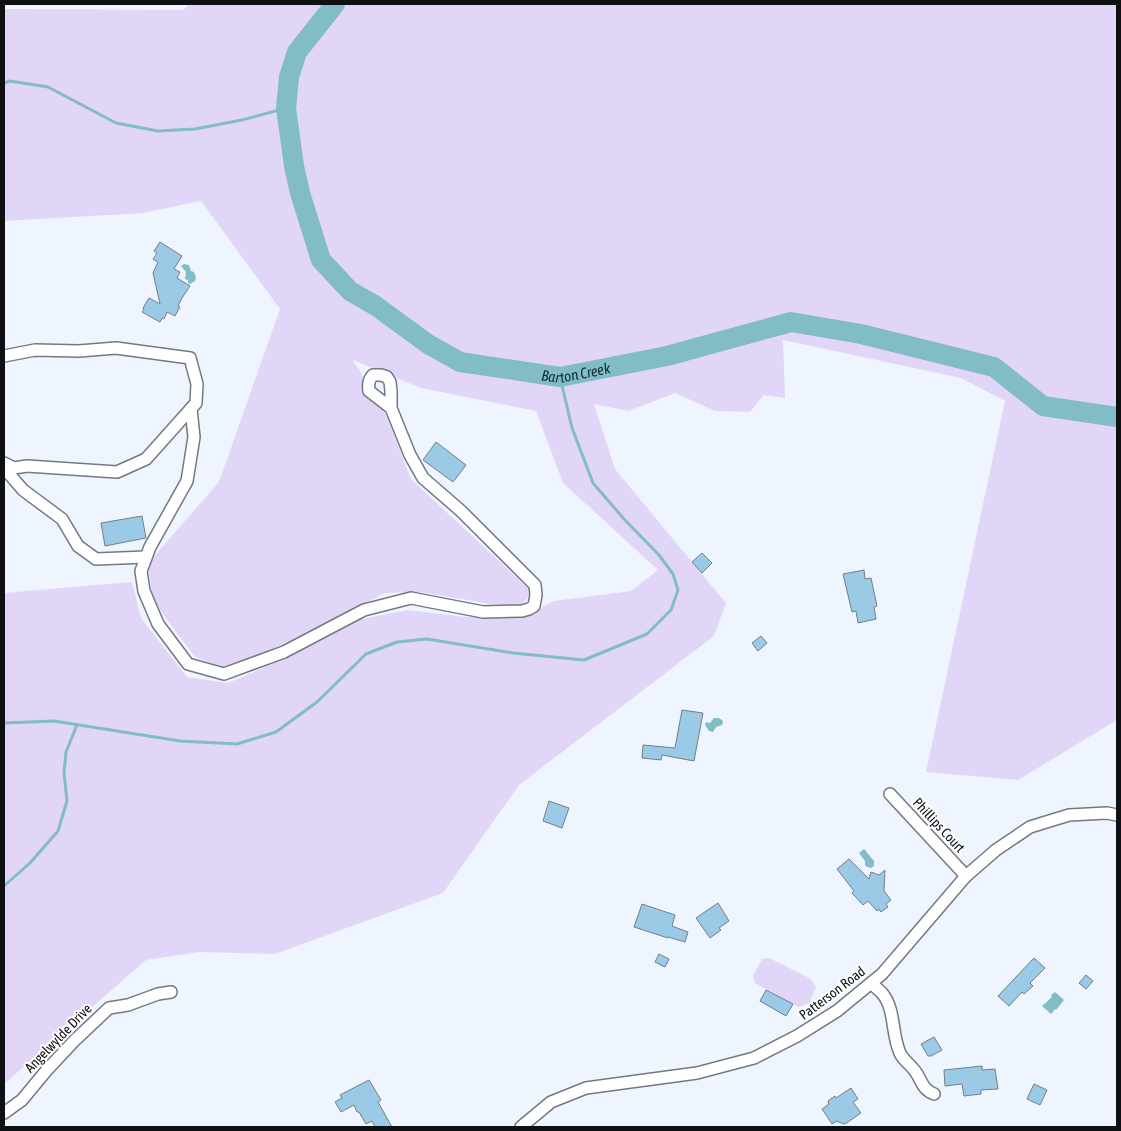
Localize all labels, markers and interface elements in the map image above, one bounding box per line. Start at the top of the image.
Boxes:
water label: Barton Creek [540,359,612,385]
street label: Phillips Court [910,794,968,856]
street label: Patterson Road [796,963,868,1023]
street label: Angelwylde Drive [21,1000,95,1076]

